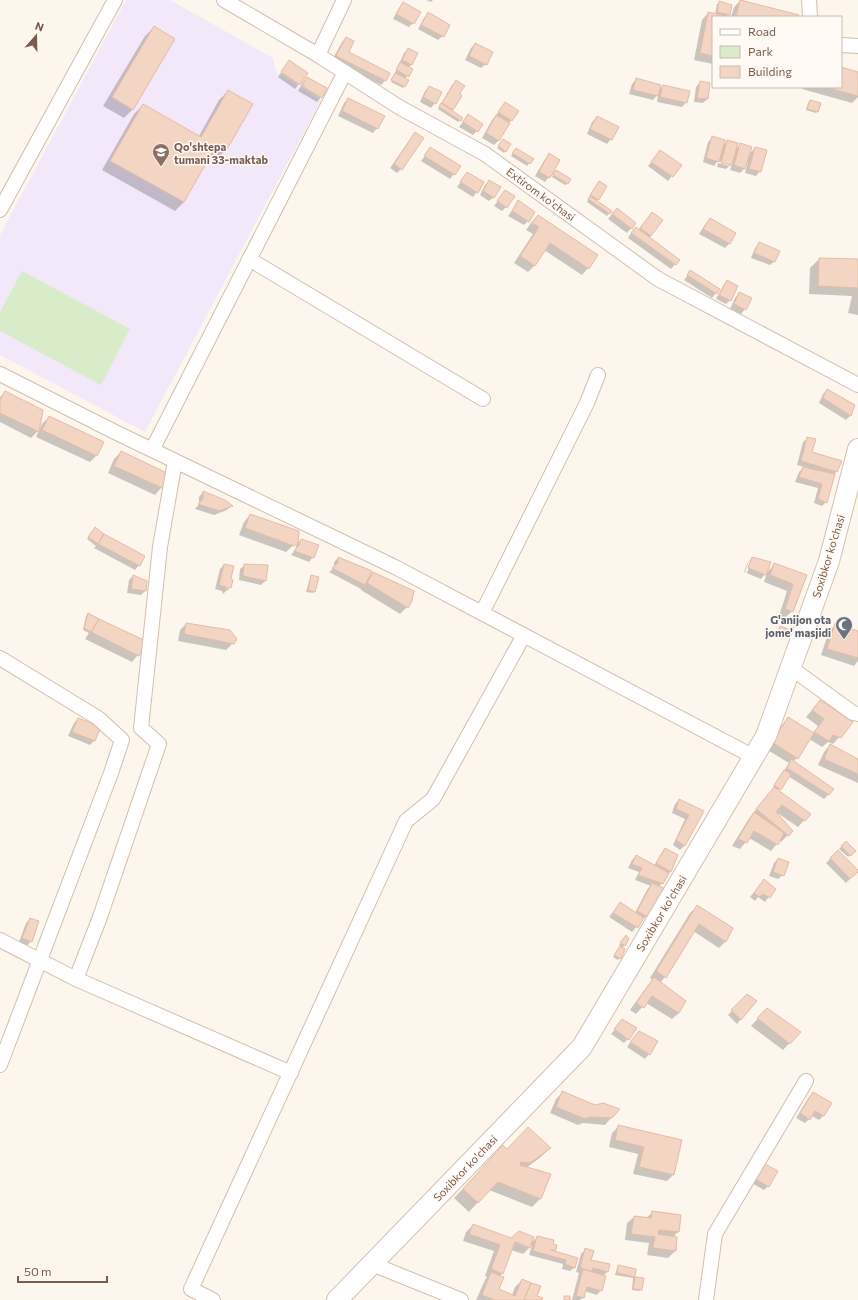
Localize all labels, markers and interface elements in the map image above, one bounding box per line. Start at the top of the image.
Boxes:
north arrow [16,16,56,56]
legend [712,16,842,88]
text: N [33,19,46,34]
text: Road [748,24,776,38]
text: Park [748,44,774,58]
text: Building [748,64,792,78]
place label: Qo'shtepa tumani 33-maktab [174,140,268,166]
school or university icon: Qo'shtepa tumani 33-maktab [151,142,171,167]
street label: Extirom ko'chasi [504,165,578,223]
street label: Soxibkor ko'chasi [809,513,847,599]
place label: G'anijon ota jome' masjidi [764,613,831,639]
mosque icon: G'anijon ota jome' masjidi [834,615,854,640]
street label: Soxibkor ko'chasi [633,872,689,953]
street label: Soxibkor ko'chasi [430,1132,500,1204]
scale bar [18,1258,107,1284]
text: 50 m [24,1264,52,1278]

